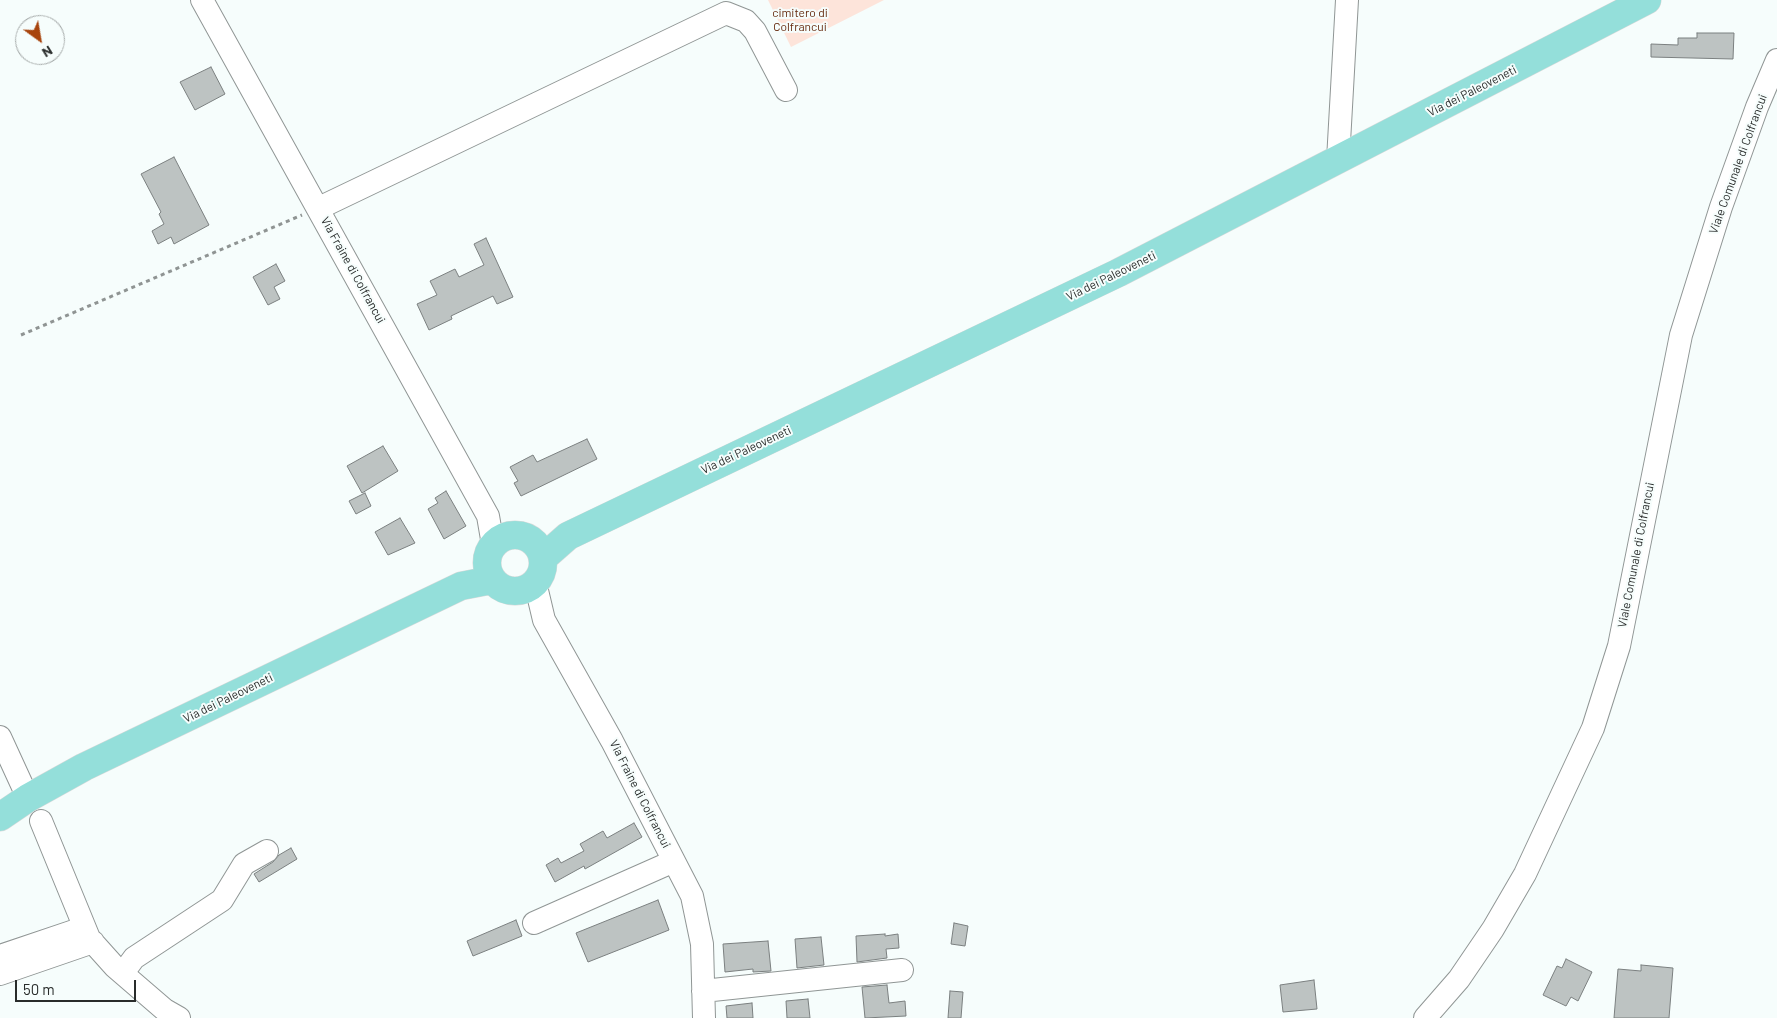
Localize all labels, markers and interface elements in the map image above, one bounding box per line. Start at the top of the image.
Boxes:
park label: cimitero di Colfrancui [772,6,828,34]
north arrow [15,15,65,65]
text: N [39,43,56,62]
street label: Via dei Paleoveneti [1425,62,1519,120]
street label: Viale Comunale di Colfrancui [1706,92,1770,236]
street label: Via Fraine di Colfrancui [318,214,388,326]
street label: Via dei Paleoveneti [1064,248,1158,304]
street label: Via dei Paleoveneti [699,423,793,477]
street label: Viale Comunale di Colfrancui [1615,481,1657,629]
street label: Via dei Paleoveneti [181,670,275,726]
street label: Via Fraine di Colfrancui [606,737,674,851]
scale bar [18,970,139,1002]
text: 50 m [23,980,55,998]

